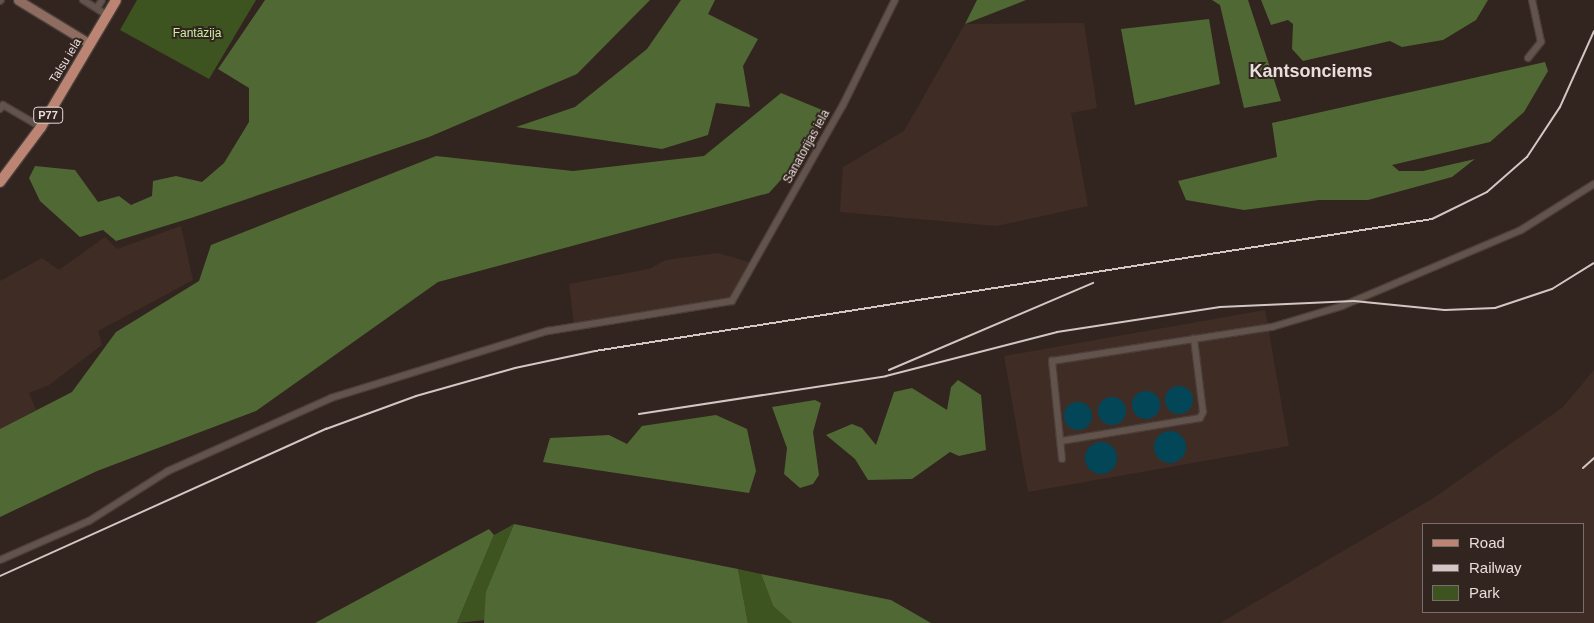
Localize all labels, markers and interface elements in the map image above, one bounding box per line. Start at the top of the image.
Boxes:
park label: Fantāzija [173,27,221,41]
street label: Talsu iela [47,36,85,86]
district label: Kantsonciems [1249,60,1373,82]
road number: P77 [33,106,63,124]
street label: Sanatorijas iela [781,108,833,186]
legend [1422,523,1584,613]
text: Road [1469,534,1505,551]
text: Railway [1469,559,1522,576]
text: Park [1469,584,1500,601]

